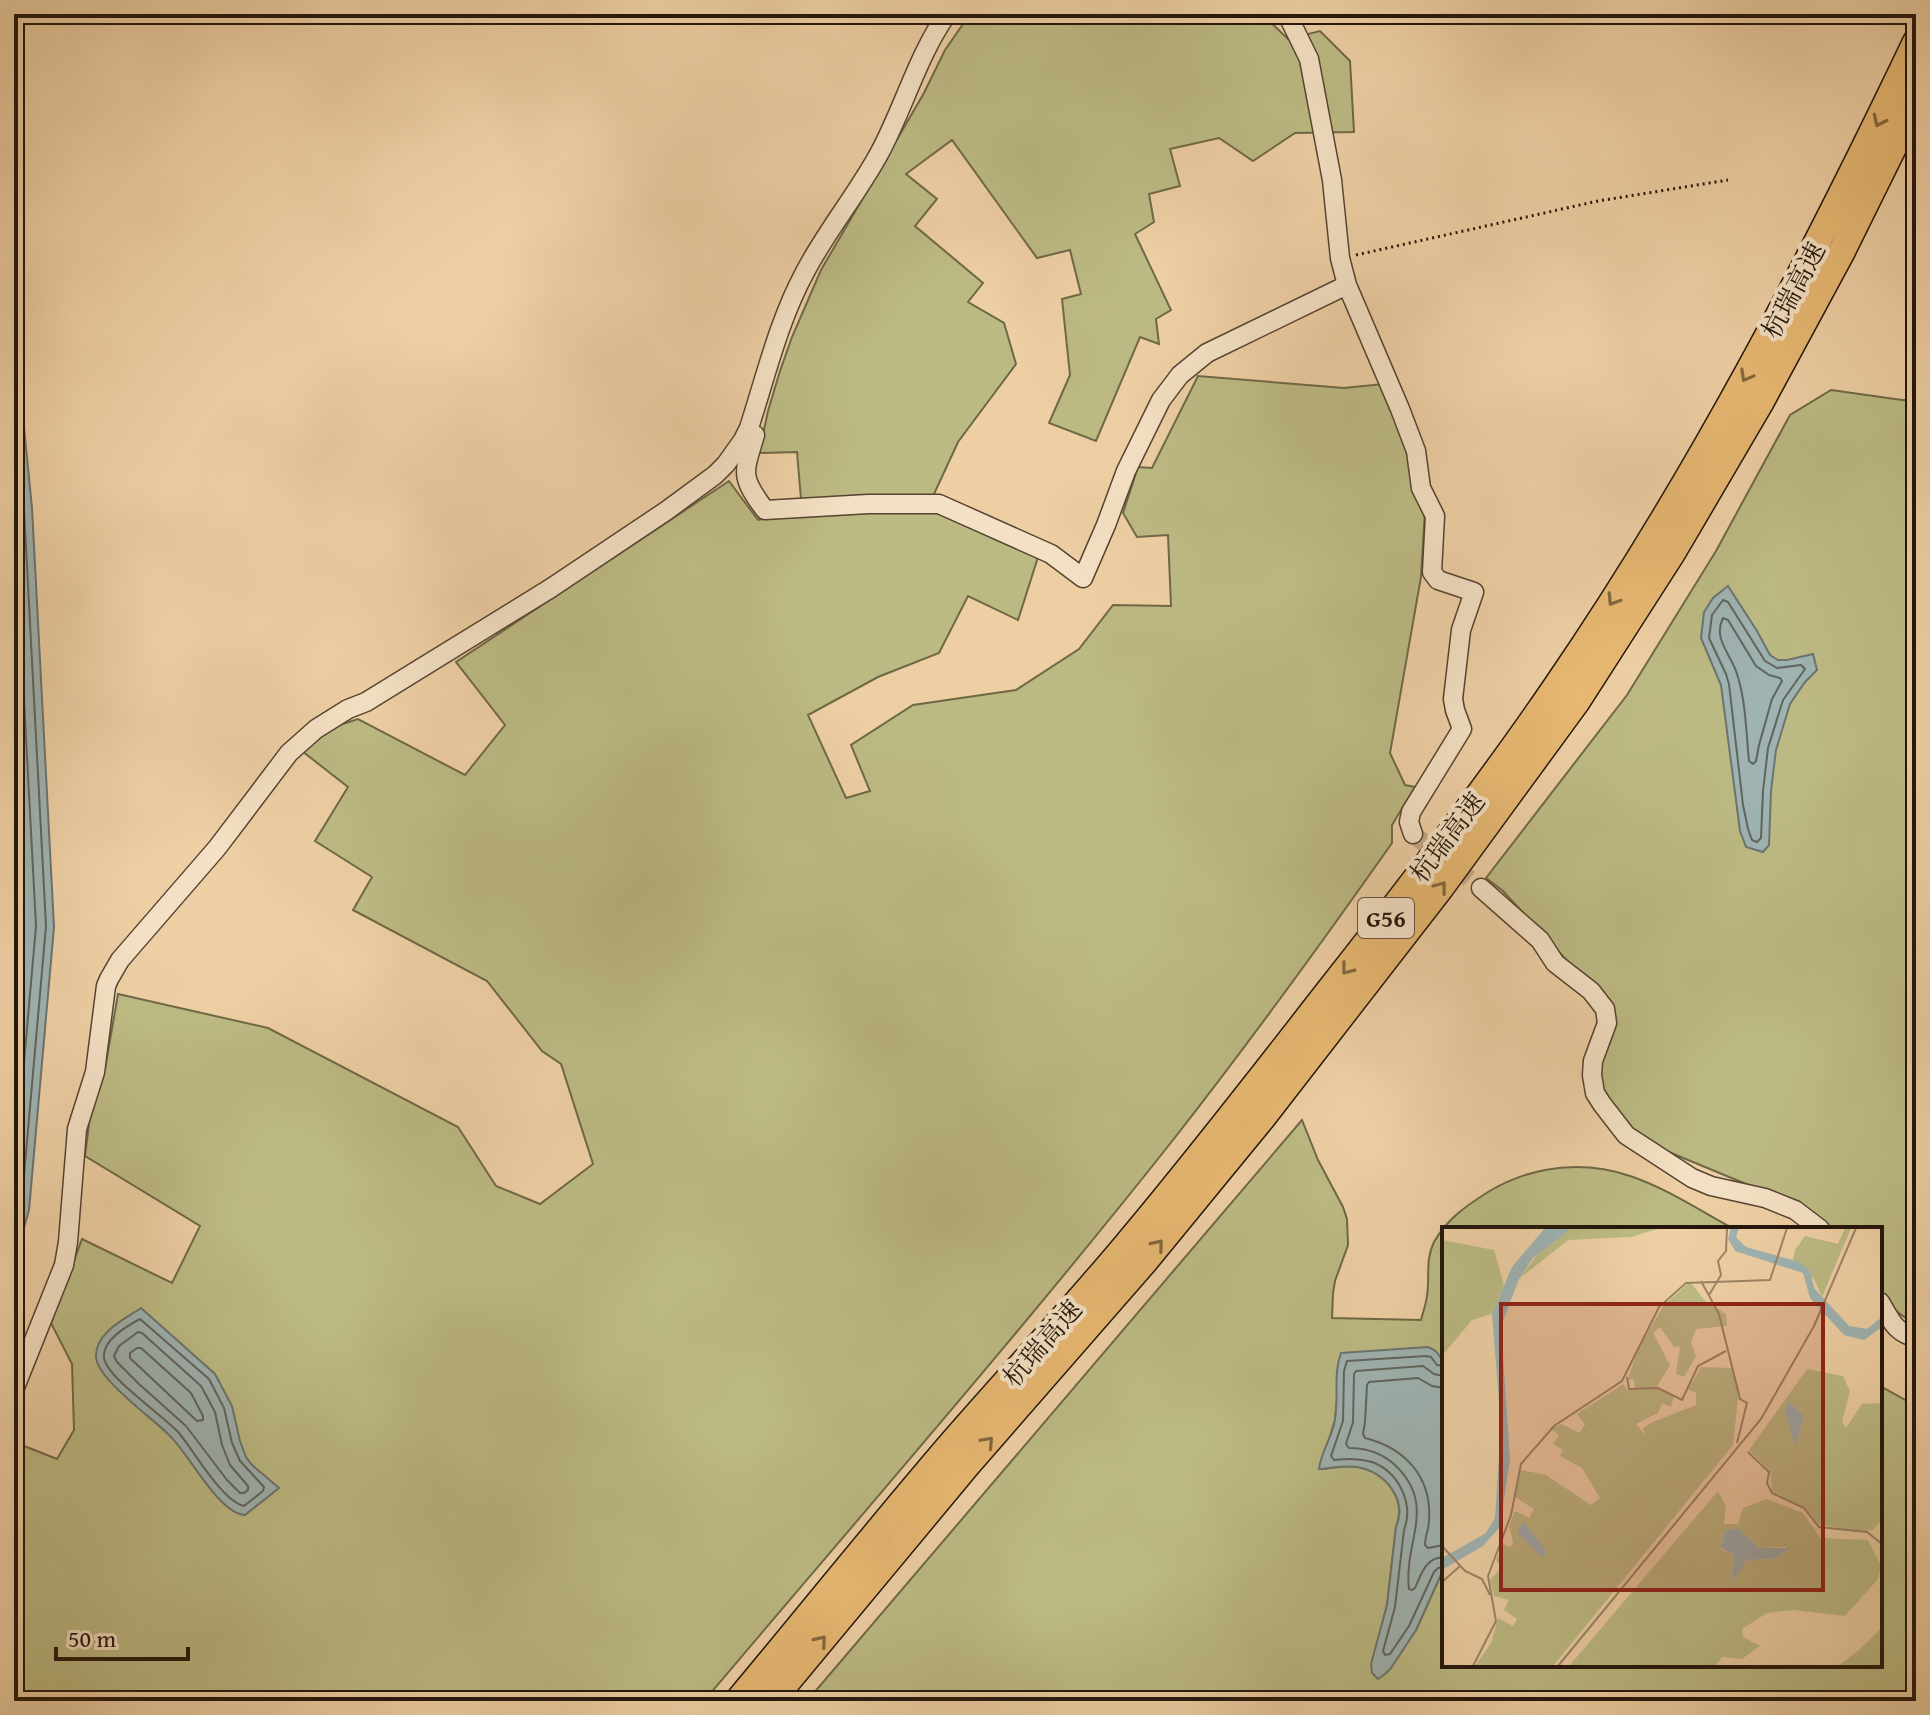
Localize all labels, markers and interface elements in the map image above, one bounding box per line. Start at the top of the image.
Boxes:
one-way arrow [1873,112,1889,127]
street label: 杭瑞高速 [1751,235,1835,345]
one-way arrow [1741,368,1756,383]
one-way arrow [1608,591,1623,606]
street label: 杭瑞高速 [1400,784,1494,890]
one-way arrow [1431,882,1445,896]
road number: G56 [1358,898,1414,938]
one-way arrow [1342,960,1356,975]
inset map [1442,1227,1882,1667]
one-way arrow [1148,1240,1163,1255]
street label: 杭瑞高速 [993,1291,1091,1395]
one-way arrow [978,1436,992,1451]
scale bar [56,1611,188,1661]
text: 50 m [68,1621,116,1656]
one-way arrow [811,1636,826,1650]

